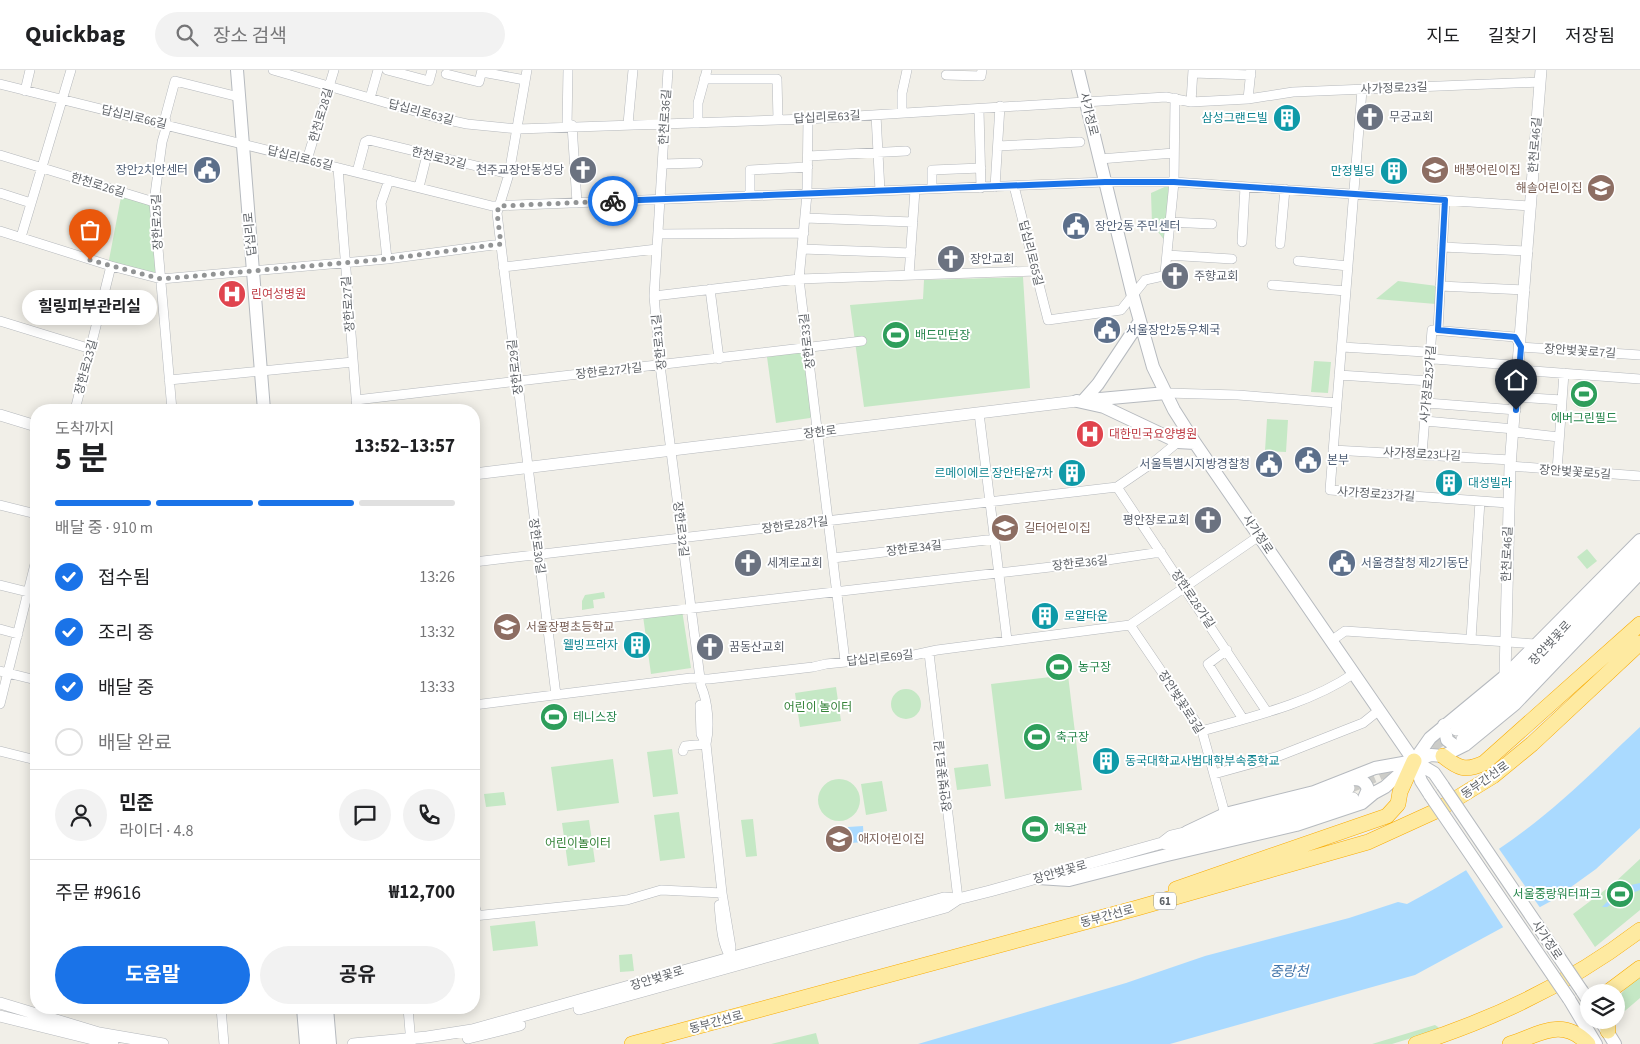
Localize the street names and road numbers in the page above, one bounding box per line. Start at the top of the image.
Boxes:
street label: 사가정로23길 [1360,79,1428,98]
street label: 한천로28길 [306,86,337,144]
street label: 한천로36길 [656,89,675,145]
street label: 사가정로 [1075,91,1102,138]
street label: 답십리로63길 [386,96,455,129]
street label: 답십리로66길 [99,102,169,133]
street label: 답십리로63길 [793,107,861,128]
street label: 한천로46길 [1525,116,1546,174]
street label: 답십리로65길 [265,142,335,175]
street label: 한천로32길 [410,143,468,174]
street label: 한천로26길 [69,169,127,202]
street label: 장한로25길 [148,194,167,250]
street label: 답십리로 [240,211,261,257]
street label: 답십리로65길 [1014,218,1047,288]
street label: 장한로27길 [338,275,359,333]
street label: 장한로33길 [796,312,819,370]
street label: 장한로31길 [648,313,671,371]
street label: 장한로23길 [71,338,102,396]
street label: 장한로29길 [504,338,527,396]
street label: 장안벚꽃로7길 [1543,341,1617,362]
street label: 사가정로25가길 [1417,344,1440,424]
street label: 장한로27가길 [575,360,643,383]
street label: 장한로 [803,422,838,443]
street label: 사가정로23나길 [1382,444,1461,465]
street label: 장안벚꽃로5길 [1538,462,1612,483]
street label: 사가정로23가길 [1336,483,1416,506]
street label: 장한로32길 [669,500,692,558]
street label: 사가정로 [1238,511,1277,557]
street label: 장한로28가길 [761,513,829,538]
street label: 장한로30길 [524,517,549,575]
street label: 한천로46길 [1498,526,1517,582]
street label: 장한로34길 [885,537,943,560]
street label: 장한로36길 [1051,552,1109,575]
street label: 장한로28가길 [1167,567,1218,632]
street label: 장안벚꽃로 [1525,617,1575,669]
street label: 답십리로69길 [846,647,914,670]
street label: 장안벚꽃로3길 [1154,667,1207,737]
street label: 장안벚꽃로1길 [931,739,956,813]
street label: 동부간선로 [1458,758,1513,803]
street label: 장안벚꽃로 [1031,857,1089,888]
road number: 61 [1154,892,1176,909]
street label: 동부간선로 [1078,901,1136,932]
street label: 사가정로 [1527,917,1566,963]
street label: 장안벚꽃로 [628,962,686,995]
street label: 동부간선로 [687,1007,745,1038]

